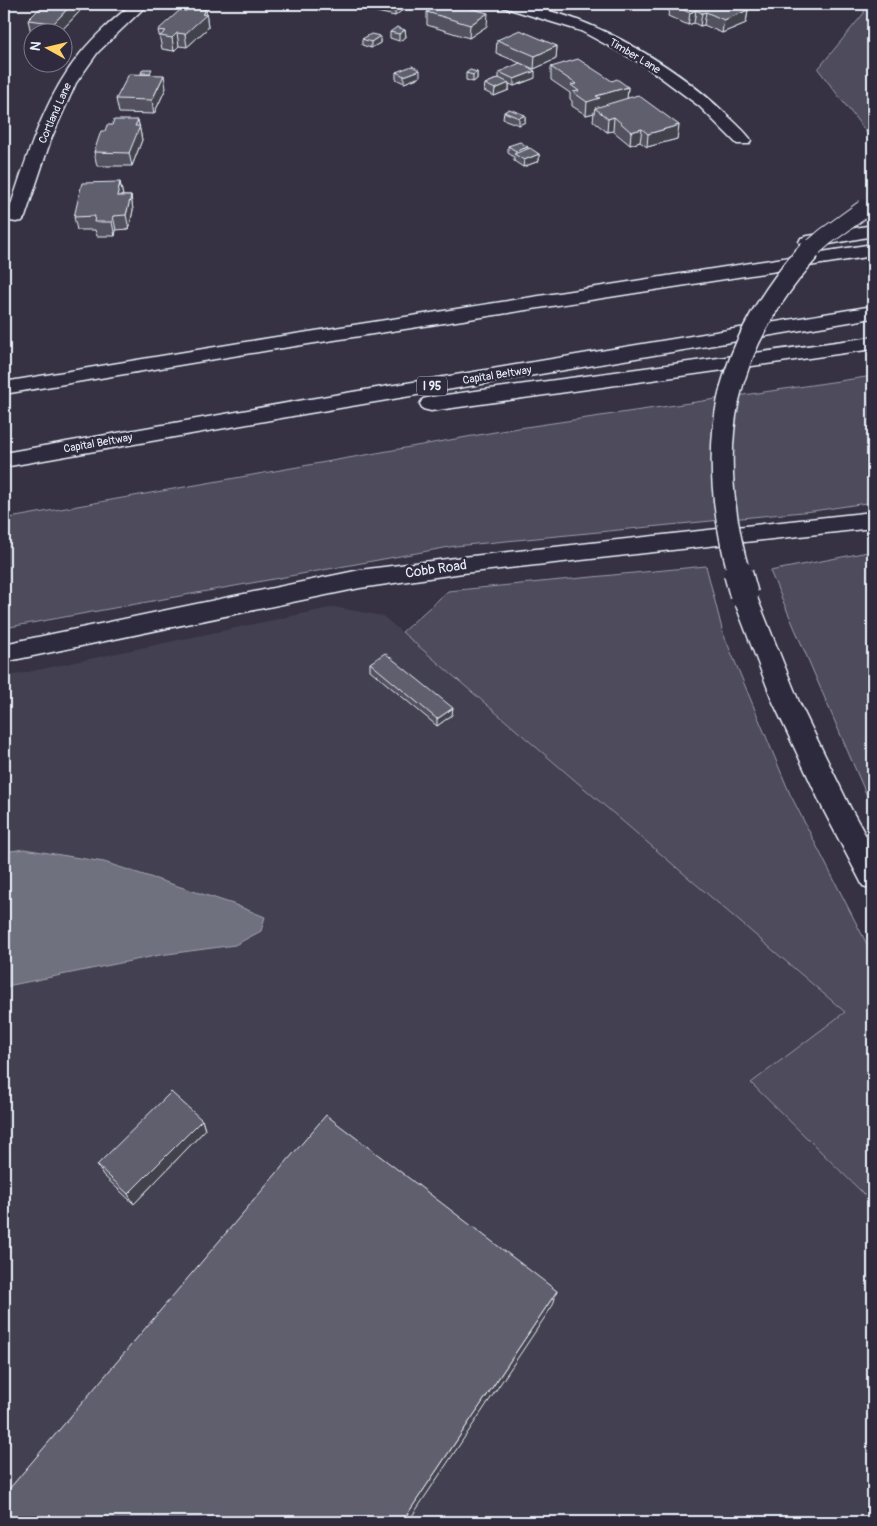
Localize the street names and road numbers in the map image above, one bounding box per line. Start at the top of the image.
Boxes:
street label: Timber Lane [607,36,663,77]
street label: Cortland Lane [36,80,74,145]
street label: Capital Beltway [462,363,533,387]
road number: I 95 [417,376,447,396]
street label: Capital Beltway [63,431,134,455]
street label: Cobb Road [404,556,468,582]

